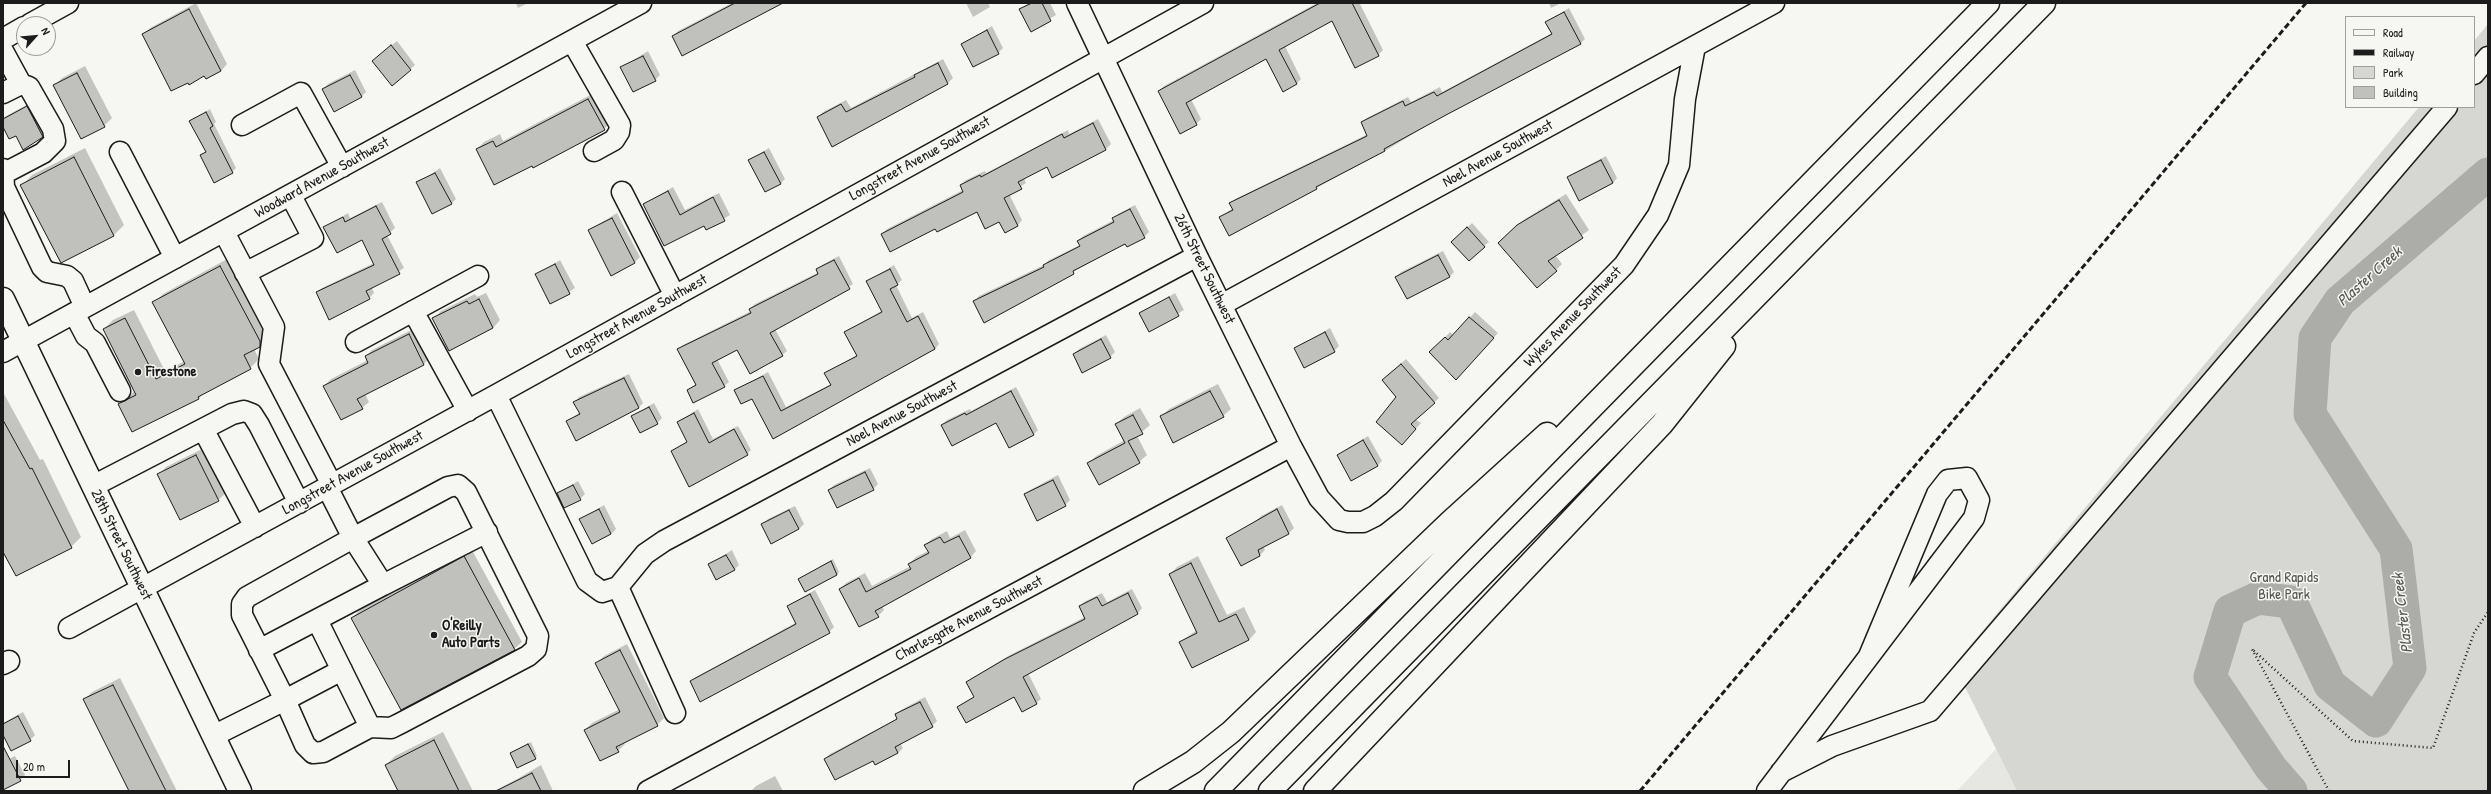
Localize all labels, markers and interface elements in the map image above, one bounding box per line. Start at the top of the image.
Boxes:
north arrow [16,16,56,56]
legend [2345,16,2475,108]
text: Road [2383,24,2403,41]
text: N [38,25,53,37]
text: Railway [2383,44,2414,61]
text: Park [2383,64,2403,81]
text: Building [2383,84,2418,101]
street label: Longstreet Avenue Southwest [847,113,993,205]
street label: Noel Avenue Southwest [1440,116,1556,192]
street label: Woodward Avenue Southwest [252,134,392,222]
street label: 26th Street Southwest [1169,211,1239,327]
water label: Plaster Creek [2334,243,2406,311]
street label: Wykes Avenue Southwest [1520,263,1626,371]
street label: Longstreet Avenue Southwest [564,271,710,363]
place label: Firestone [146,363,196,381]
marker: Firestone [133,367,143,377]
street label: Noel Avenue Southwest [843,377,961,451]
street label: Longstreet Avenue Southwest [280,427,426,519]
street label: 28th Street Southwest [86,487,156,603]
park label: Grand Rapids Bike Park [2249,569,2319,604]
street label: Charlesgate Avenue Southwest [892,572,1046,666]
water label: Plaster Creek [2389,572,2417,654]
place label: O'Reilly Auto Parts [442,617,500,652]
marker: O'Reilly Auto Parts [429,630,439,640]
scale bar [18,752,72,778]
text: 20 m [23,758,45,775]

